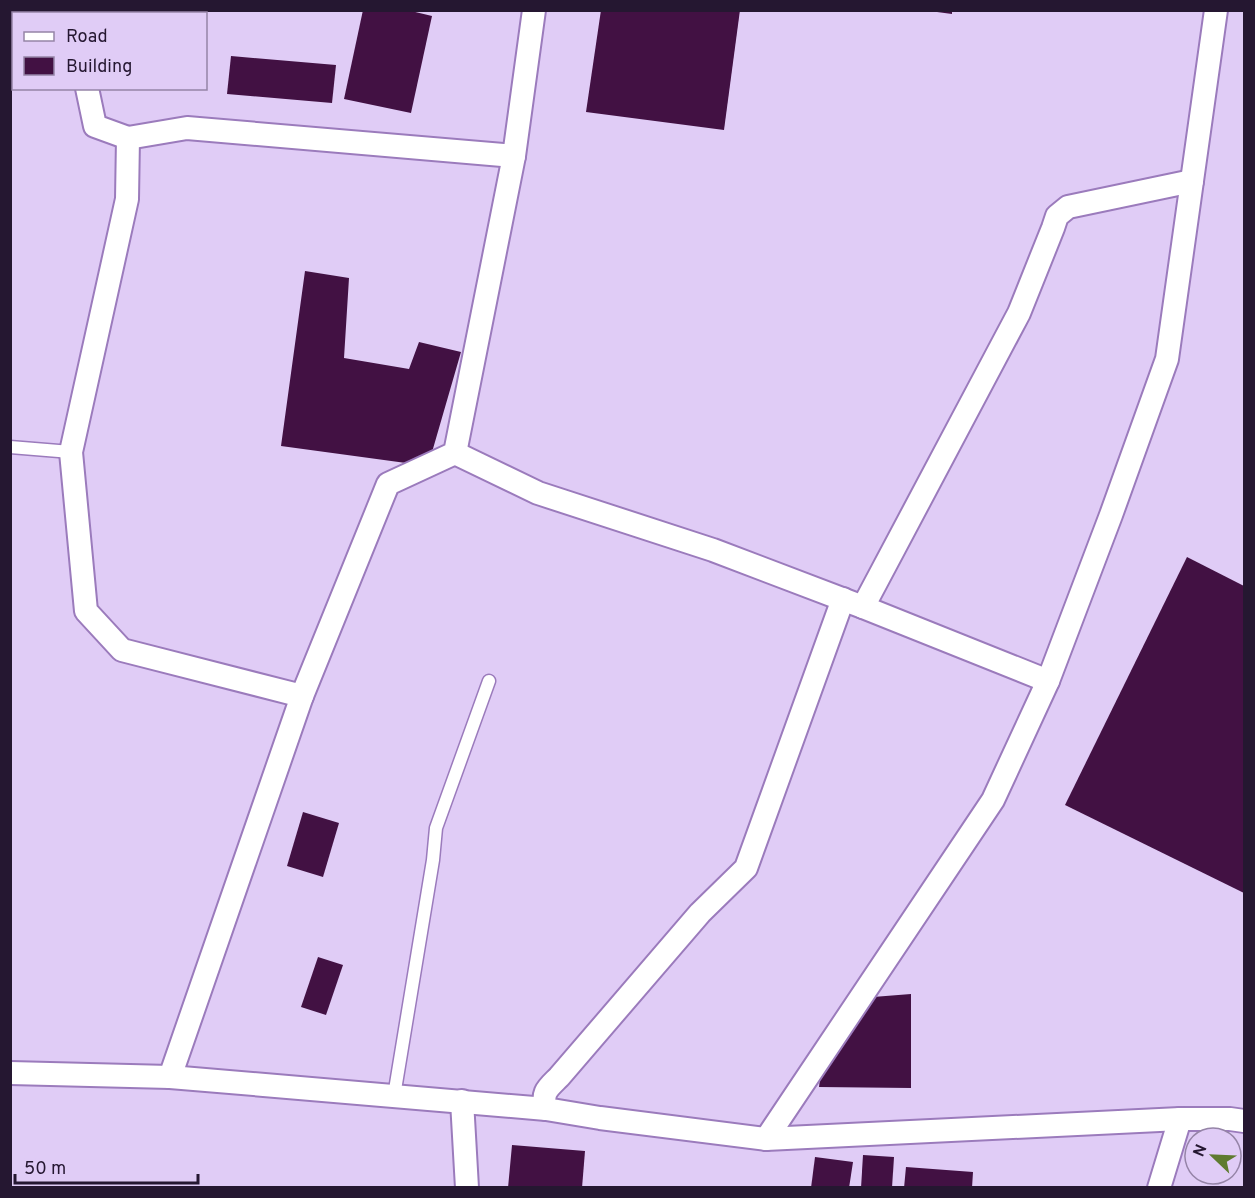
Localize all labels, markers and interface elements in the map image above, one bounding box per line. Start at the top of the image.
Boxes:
legend [12,12,207,90]
text: Road [66,26,108,49]
text: Building [66,56,132,79]
north arrow [1183,1126,1243,1186]
text: N [1190,1142,1212,1160]
scale bar [15,1147,198,1185]
text: 50 m [24,1158,66,1181]

